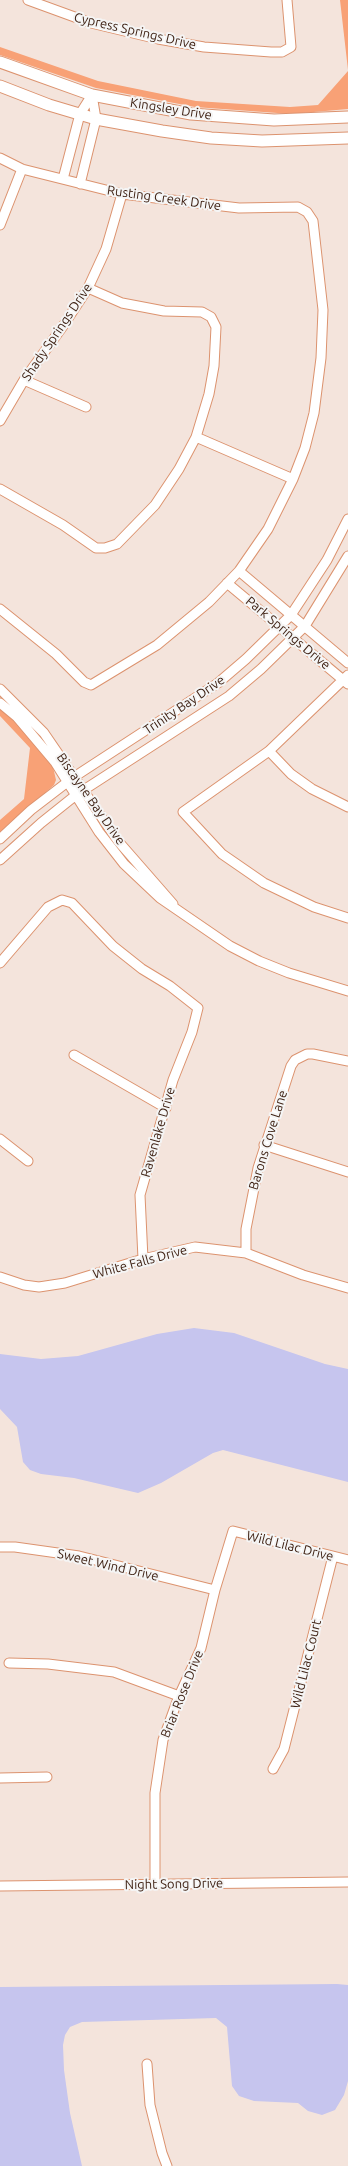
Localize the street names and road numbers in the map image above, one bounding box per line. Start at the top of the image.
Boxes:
street label: Cypress Springs Drive [72,9,198,53]
street label: Kingsley Drive [129,95,213,123]
street label: Rusting Creek Drive [106,182,222,214]
street label: Shady Springs Drive [19,280,95,384]
street label: Park Springs Drive [243,593,333,673]
street label: Trinity Bay Drive [140,672,228,738]
street label: Biscayne Bay Drive [54,750,128,848]
street label: Ravenlake Drive [138,1085,178,1179]
street label: Barons Cove Lane [245,1088,291,1192]
street label: White Falls Drive [91,1242,189,1282]
street label: Wild Lilac Drive [245,1528,335,1564]
street label: Sweet Wind Drive [56,1546,160,1584]
street label: Wild Lilac Court [287,1618,325,1710]
street label: Briar Rose Drive [157,1648,207,1740]
street label: Night Song Drive [125,1875,223,1893]

